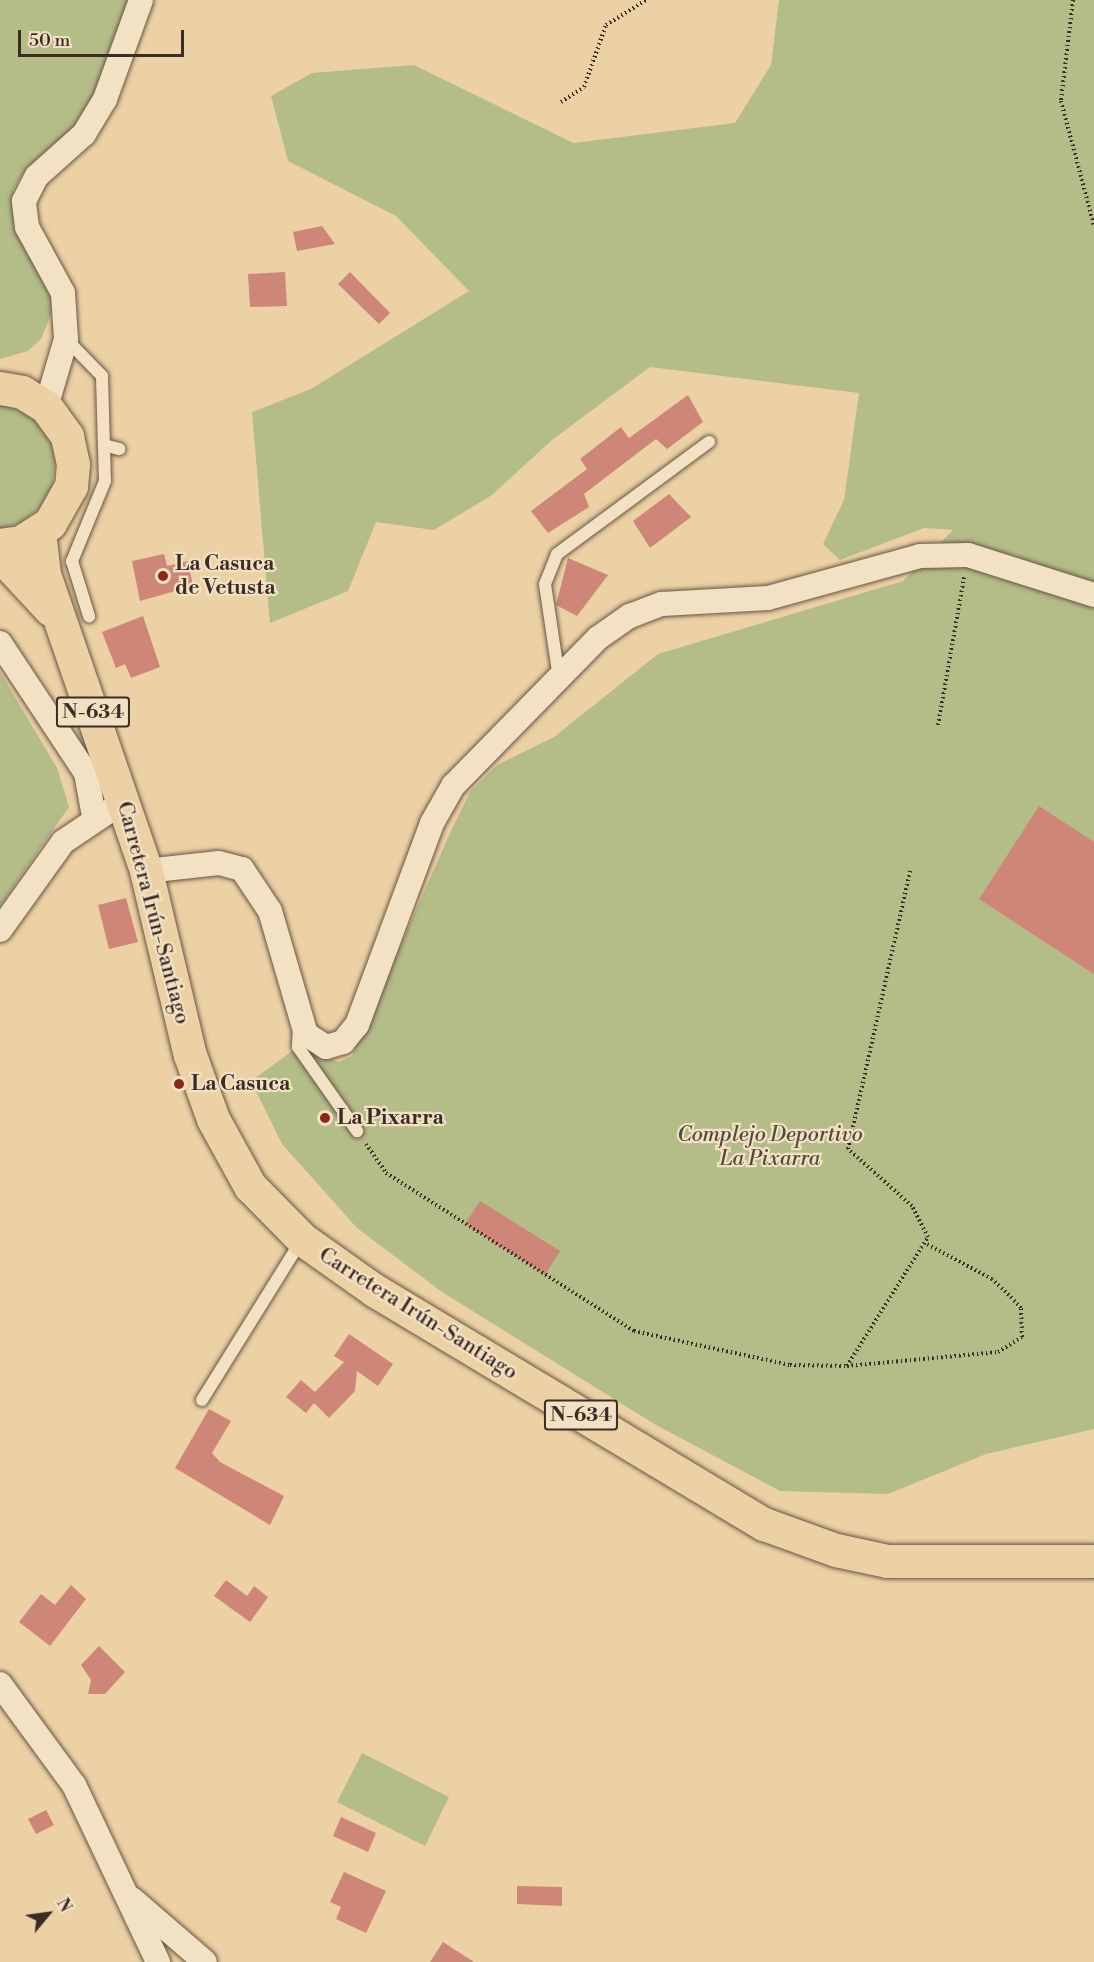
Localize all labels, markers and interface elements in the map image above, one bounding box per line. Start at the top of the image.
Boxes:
scale bar [21,18,188,56]
text: 50 m [29,29,70,52]
place label: La Casuca de Vetusta [175,551,276,601]
marker: La Casuca de Vetusta [156,569,170,583]
road number: N-634 [56,695,130,729]
street label: Carretera Irún-Santiago [111,799,195,1027]
place label: La Casuca [191,1071,290,1097]
marker: La Casuca [172,1077,186,1091]
place label: La Pixarra [337,1105,444,1131]
marker: La Pixarra [318,1111,332,1125]
park label: Complejo Deportivo La Pixarra [677,1122,863,1172]
street label: Carretera Irún-Santiago [314,1242,522,1386]
road number: N-634 [544,1398,618,1432]
north arrow [18,1884,78,1944]
text: N [52,1895,76,1916]

